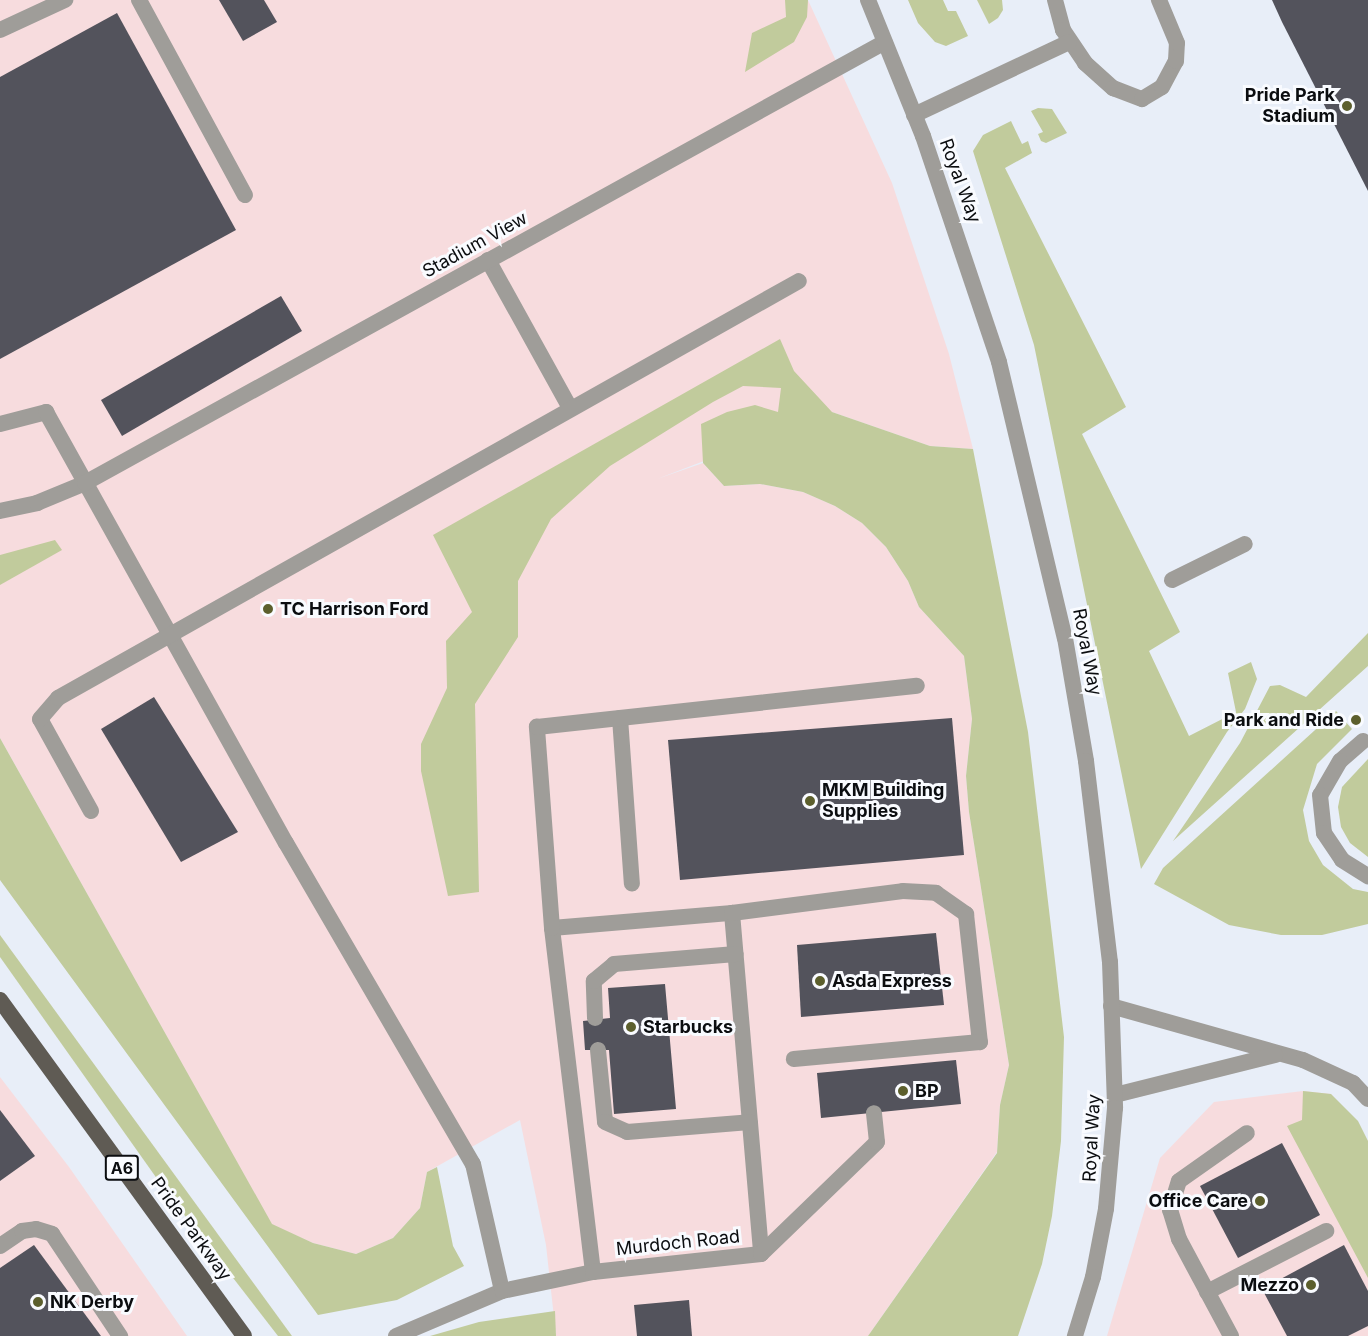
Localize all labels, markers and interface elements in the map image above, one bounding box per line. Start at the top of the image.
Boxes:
place label: Pride Park Stadium [1245,85,1335,128]
marker: Pride Park Stadium [1340,99,1354,113]
street label: Royal Way [935,136,985,226]
street label: Stadium View [419,207,531,283]
place label: TC Harrison Ford [280,598,429,620]
marker: TC Harrison Ford [261,602,275,616]
street label: Royal Way [1068,607,1106,697]
place label: Park and Ride [1224,709,1344,731]
marker: Park and Ride [1349,713,1363,727]
place label: MKM Building Supplies [822,780,944,822]
marker: MKM Building Supplies [803,794,817,808]
place label: Asda Express [832,970,952,992]
marker: Asda Express [813,974,827,988]
place label: Starbucks [643,1016,733,1038]
marker: Starbucks [624,1020,638,1034]
place label: BP [915,1080,939,1102]
marker: BP [896,1084,910,1098]
street label: Royal Way [1079,1093,1105,1183]
road number: A6 [104,1155,140,1181]
street label: Pride Parkway [146,1173,236,1285]
place label: Office Care [1149,1190,1248,1212]
marker: Office Care [1253,1194,1267,1208]
street label: Murdoch Road [615,1226,741,1260]
place label: Mezzo [1241,1274,1299,1296]
marker: Mezzo [1304,1278,1318,1292]
place label: NK Derby [50,1291,134,1313]
marker: NK Derby [31,1295,45,1309]

